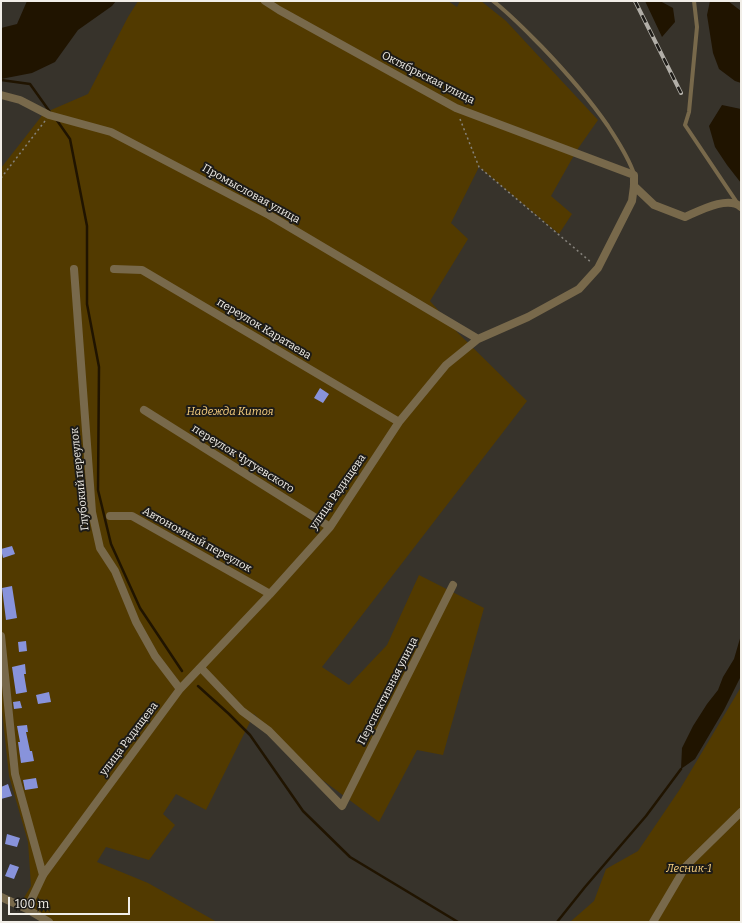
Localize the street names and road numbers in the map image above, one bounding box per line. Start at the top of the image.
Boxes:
street label: Октябрьская улица [379,49,477,107]
street label: Промысловая улица [200,162,302,226]
street label: переулок Каратаева [214,296,314,362]
street label: переулок Чугуевского [190,422,296,496]
street label: Глубокий переулок [68,427,92,531]
street label: улица Радищева [307,452,369,532]
street label: Автономный переулок [140,504,254,576]
street label: Перспективная улица [355,635,421,747]
street label: улица Радищева [97,700,161,778]

